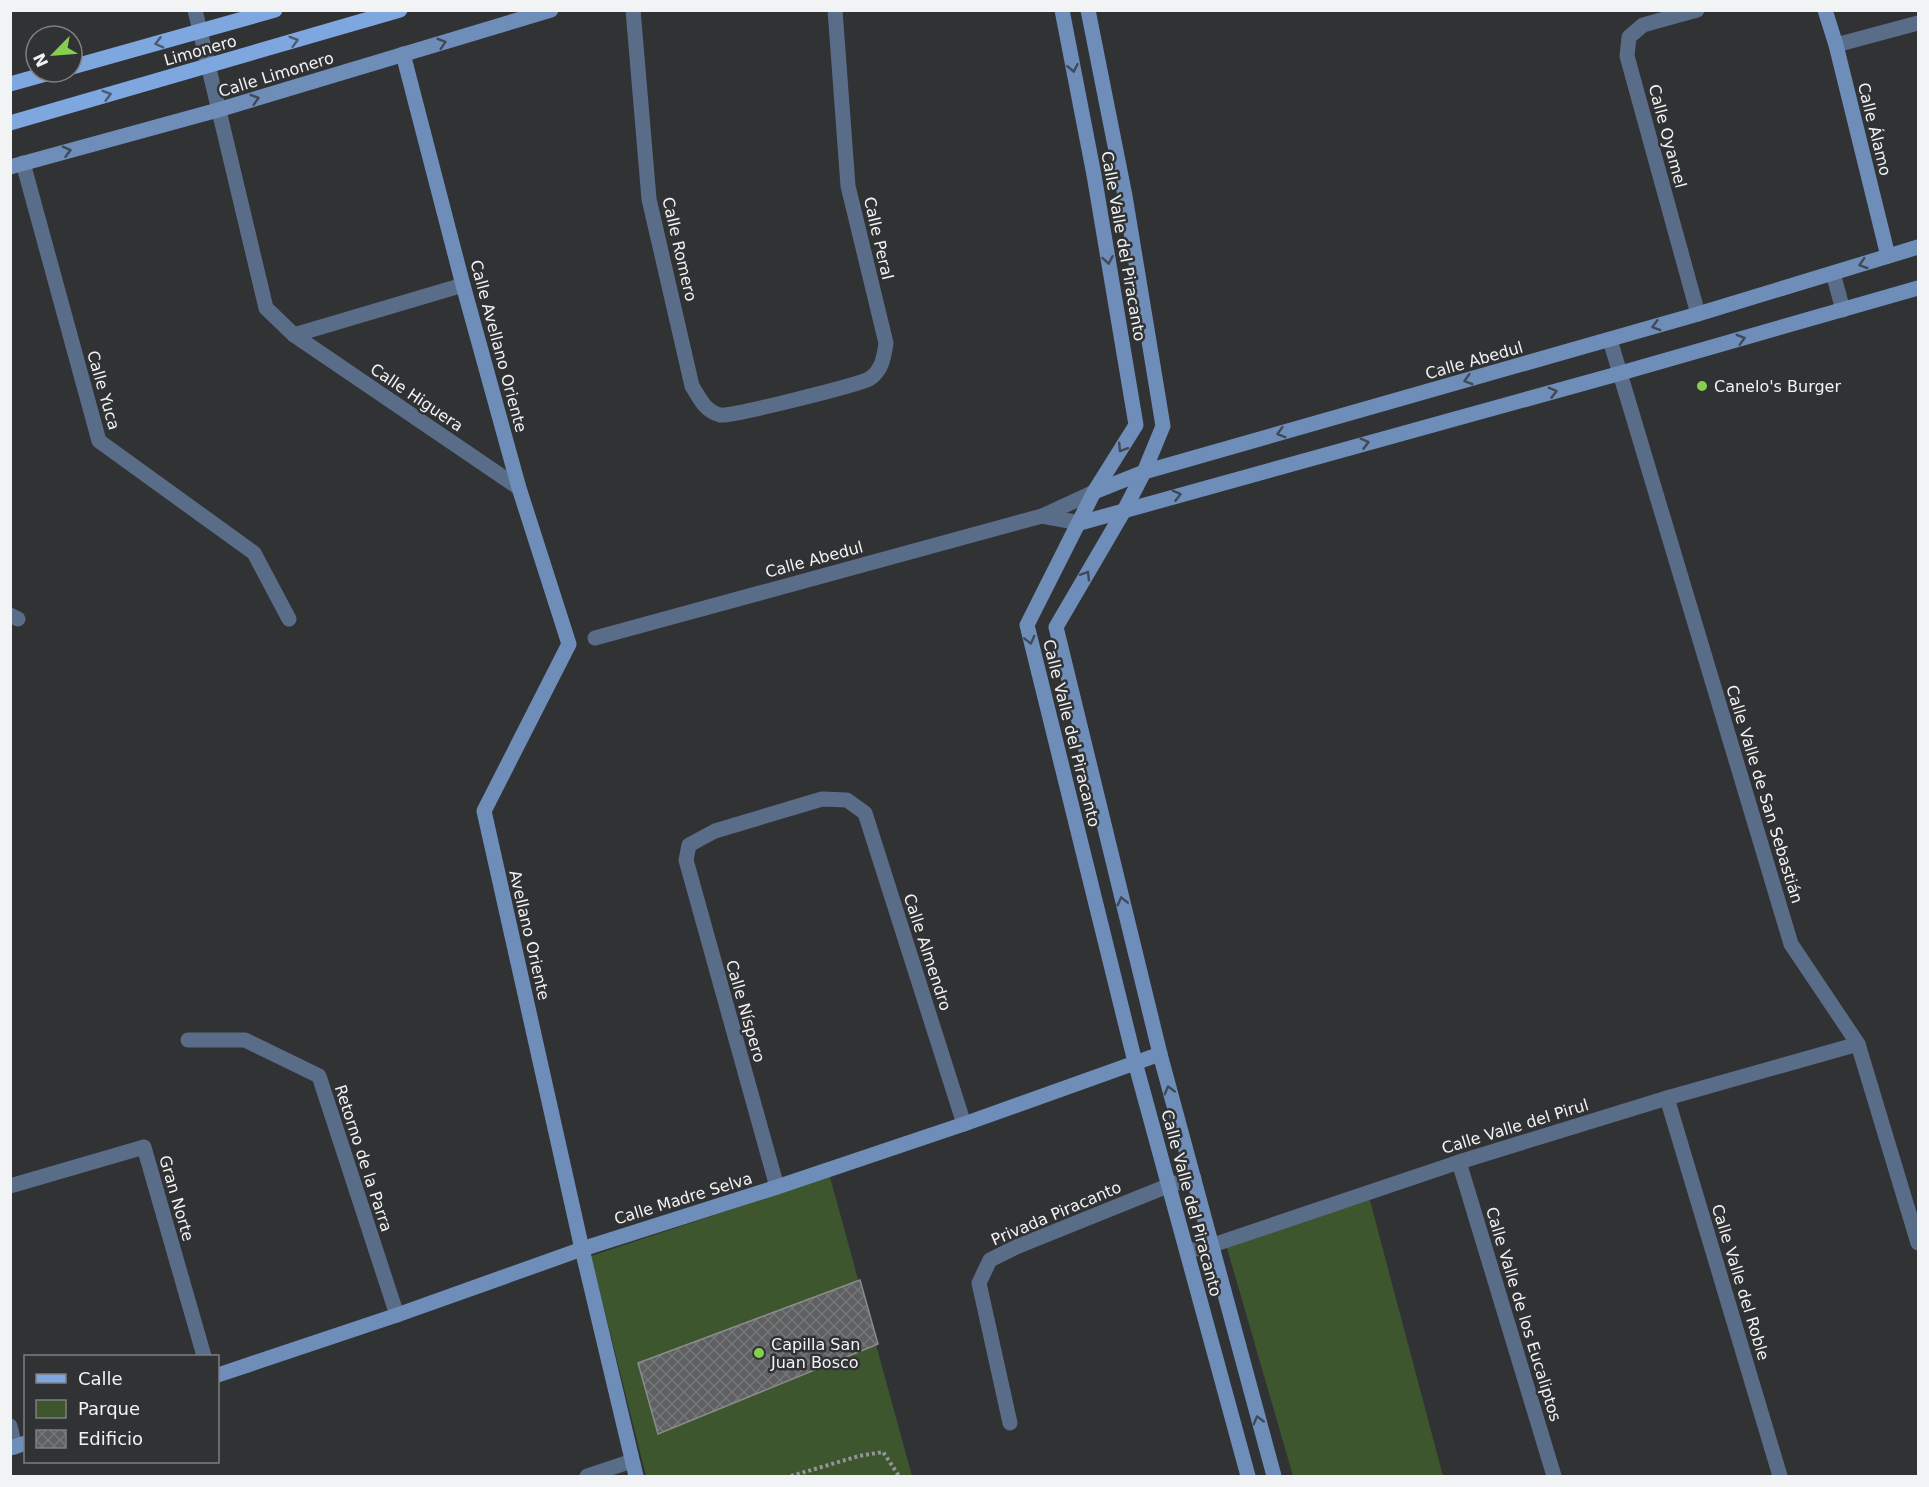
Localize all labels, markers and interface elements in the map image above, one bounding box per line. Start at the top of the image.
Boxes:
north arrow [24,24,84,84]
street label: Limonero [162,31,239,70]
one-way arrow [154,36,164,49]
one-way arrow [288,36,299,48]
one-way arrow [436,38,446,50]
street label: Calle Limonero [216,48,336,101]
text: N [29,50,52,70]
one-way arrow [1066,63,1079,73]
street label: Calle Álamo [1854,81,1895,178]
street label: Calle Oyamel [1645,82,1690,190]
one-way arrow [101,90,112,102]
one-way arrow [249,94,260,106]
one-way arrow [62,146,72,159]
street label: Calle Valle del Piracanto [1097,150,1150,343]
street label: Calle Romero [658,195,701,303]
street label: Calle Peral [860,195,897,281]
one-way arrow [1101,254,1114,264]
one-way arrow [1858,257,1869,269]
street label: Calle Avellano Oriente [466,258,531,434]
one-way arrow [1651,319,1661,332]
one-way arrow [1735,334,1746,346]
street label: Calle Abedul [1423,338,1525,383]
street label: Calle Yuca [83,348,124,432]
street label: Calle Higuera [367,359,467,435]
one-way arrow [1463,373,1474,385]
place label: Canelo's Burger [1714,377,1841,396]
marker: Canelo's Burger [1695,379,1709,393]
one-way arrow [1547,387,1558,399]
one-way arrow [1276,426,1287,438]
one-way arrow [1360,438,1370,451]
one-way arrow [1117,442,1129,452]
one-way arrow [1171,490,1182,502]
street label: Calle Abedul [763,537,865,582]
one-way arrow [1079,571,1091,581]
one-way arrow [1023,634,1036,644]
street label: Calle Valle del Piracanto [1039,637,1104,829]
street label: Calle Valle de San Sebastián [1722,683,1807,906]
street label: Avellano Oriente [505,868,554,1002]
street label: Calle Almendro [900,891,955,1013]
one-way arrow [1117,896,1130,906]
street label: Calle Níspero [722,958,769,1064]
street label: Retorno de la Parra [331,1082,396,1234]
one-way arrow [1164,1085,1177,1095]
street label: Calle Valle del Pirul [1439,1095,1591,1158]
street label: Calle Valle del Piracanto [1157,1108,1226,1299]
street label: Gran Norte [155,1153,198,1243]
street label: Calle Madre Selva [612,1168,755,1229]
street label: Privada Piracanto [988,1177,1124,1249]
street label: Calle Valle del Roble [1708,1202,1773,1363]
street label: Calle Valle de los Eucaliptos [1482,1205,1565,1424]
place label: Capilla San Juan Bosco [770,1335,860,1372]
marker: Capilla San Juan Bosco [752,1346,766,1360]
legend [24,1355,219,1463]
text: Calle [78,1368,123,1389]
text: Parque [78,1398,140,1419]
one-way arrow [1253,1415,1265,1426]
text: Edificio [78,1428,143,1449]

